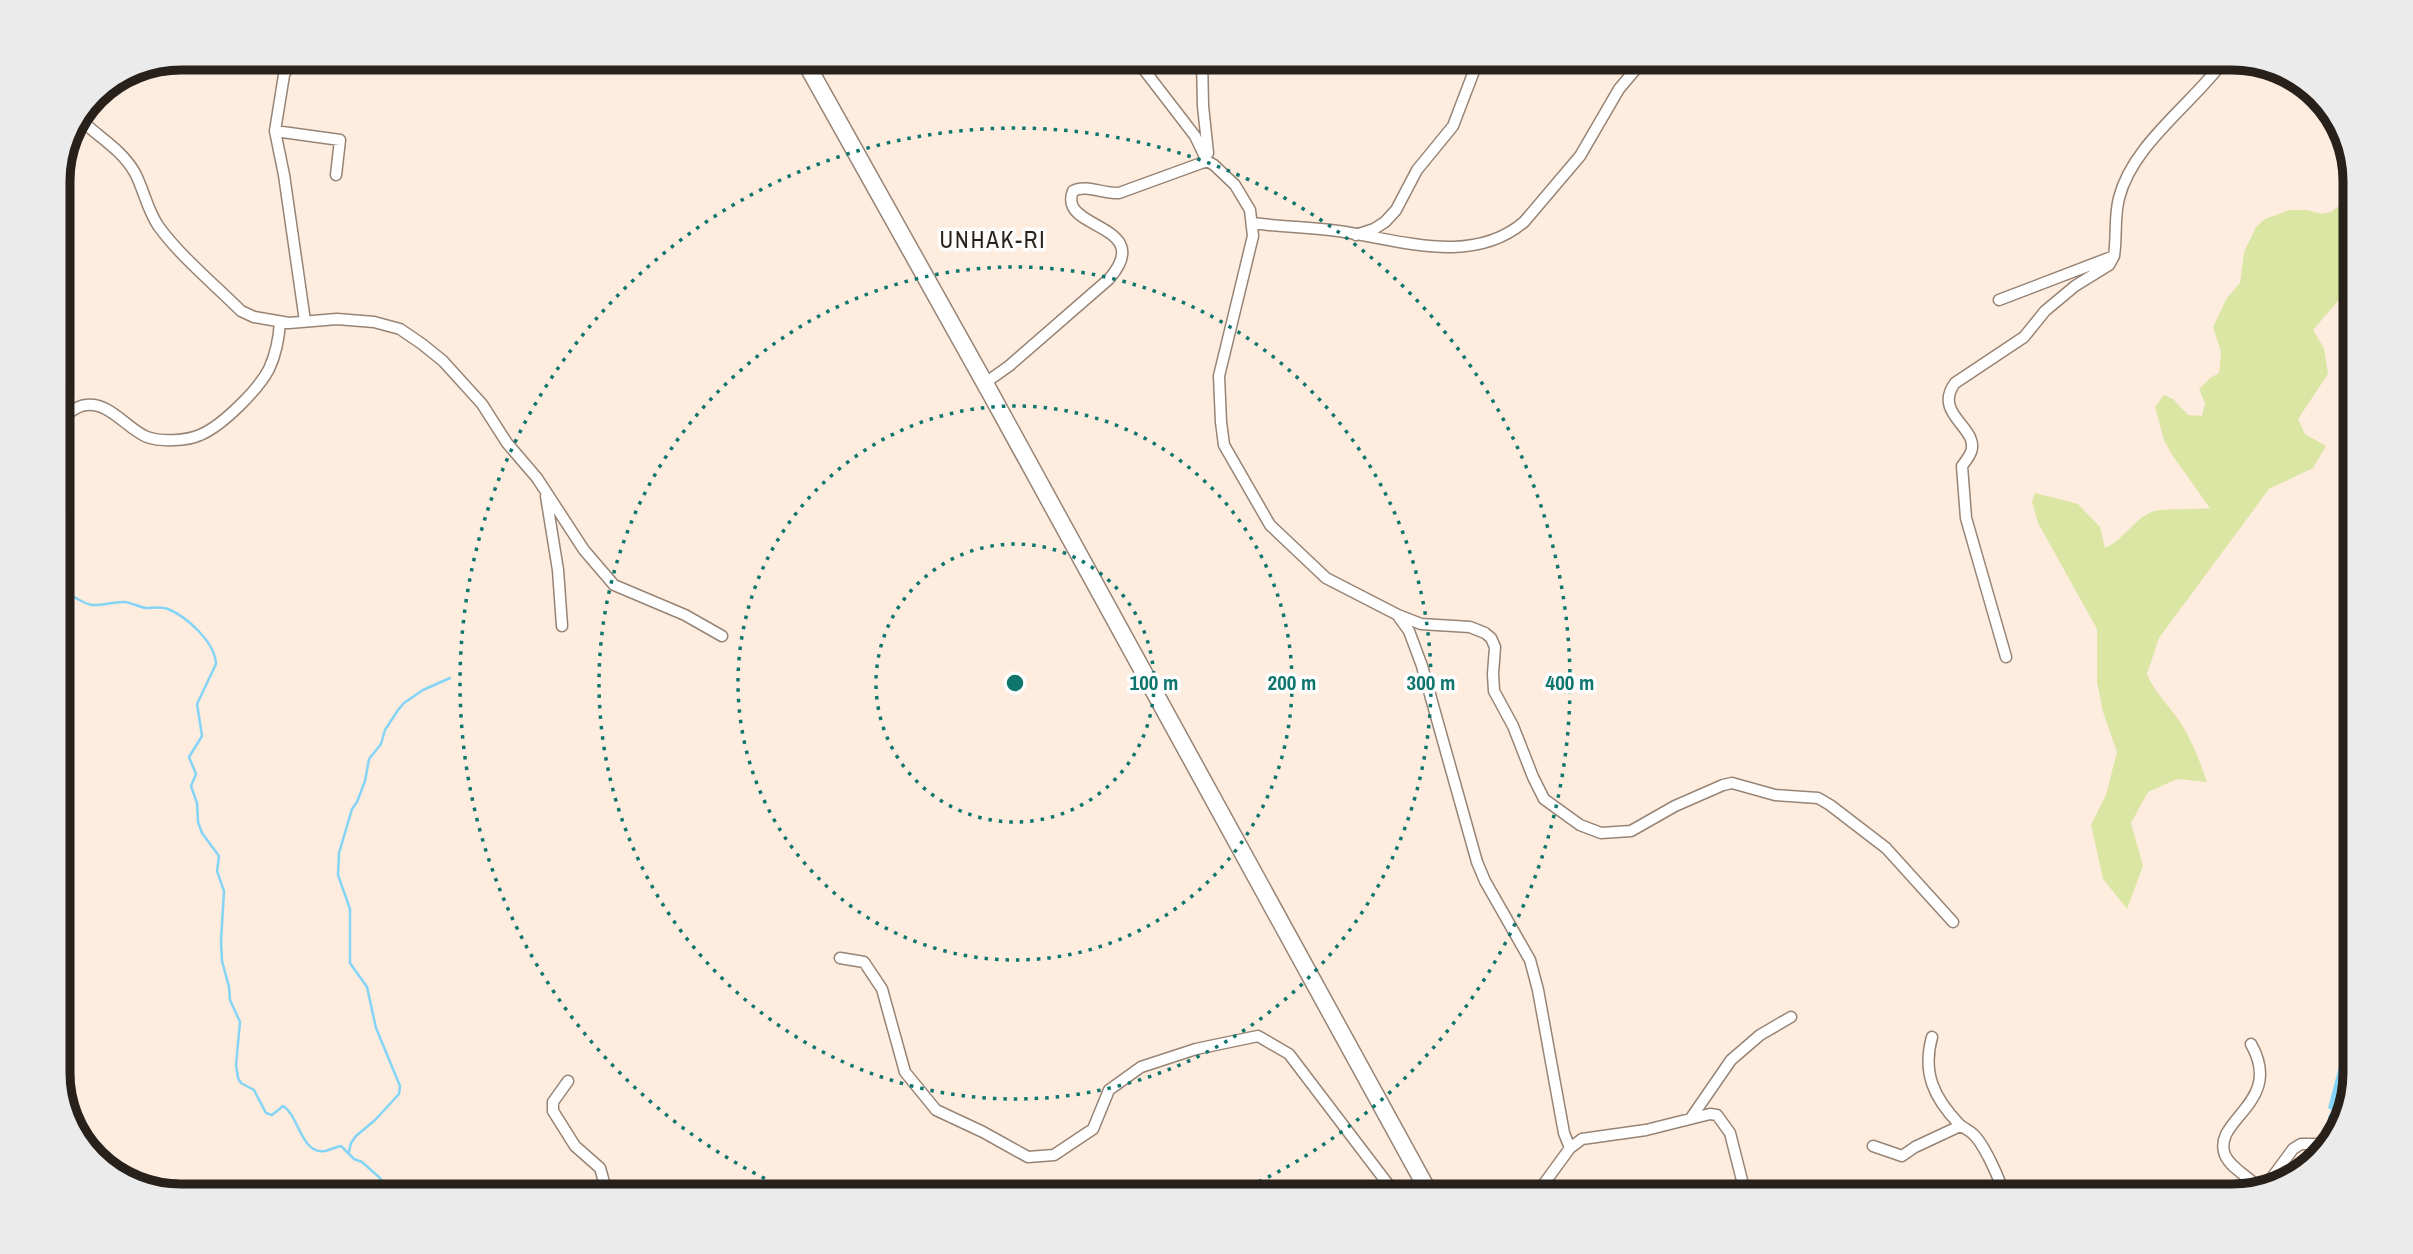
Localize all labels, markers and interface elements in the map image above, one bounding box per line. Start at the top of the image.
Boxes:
district label: UNHAK-RI [939,224,1047,255]
text: 100 m [1130,668,1178,697]
text: 200 m [1268,668,1316,697]
text: 300 m [1407,668,1455,697]
text: 400 m [1546,668,1594,697]
centre of rings [1003,671,1027,695]

